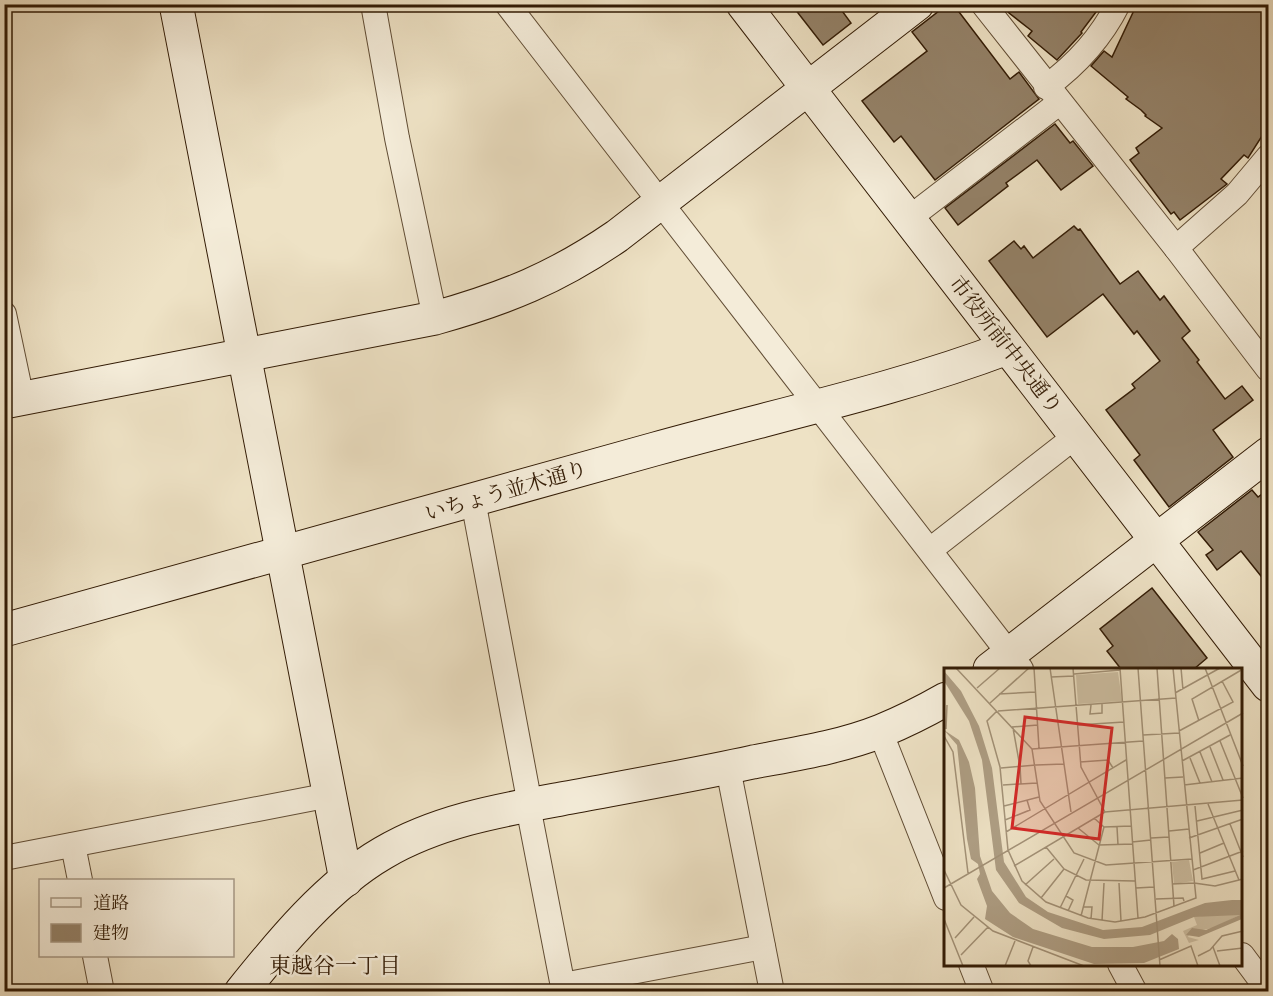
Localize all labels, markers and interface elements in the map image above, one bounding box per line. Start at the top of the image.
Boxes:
street label: 市役所前中央通り [943,270,1069,420]
street label: いちょう並木通り [421,454,591,528]
inset map [944,668,1243,966]
legend [39,879,234,957]
text: 道路 [93,891,129,915]
text: 建物 [93,921,129,945]
district label: 東越谷一丁目 [269,951,401,981]

